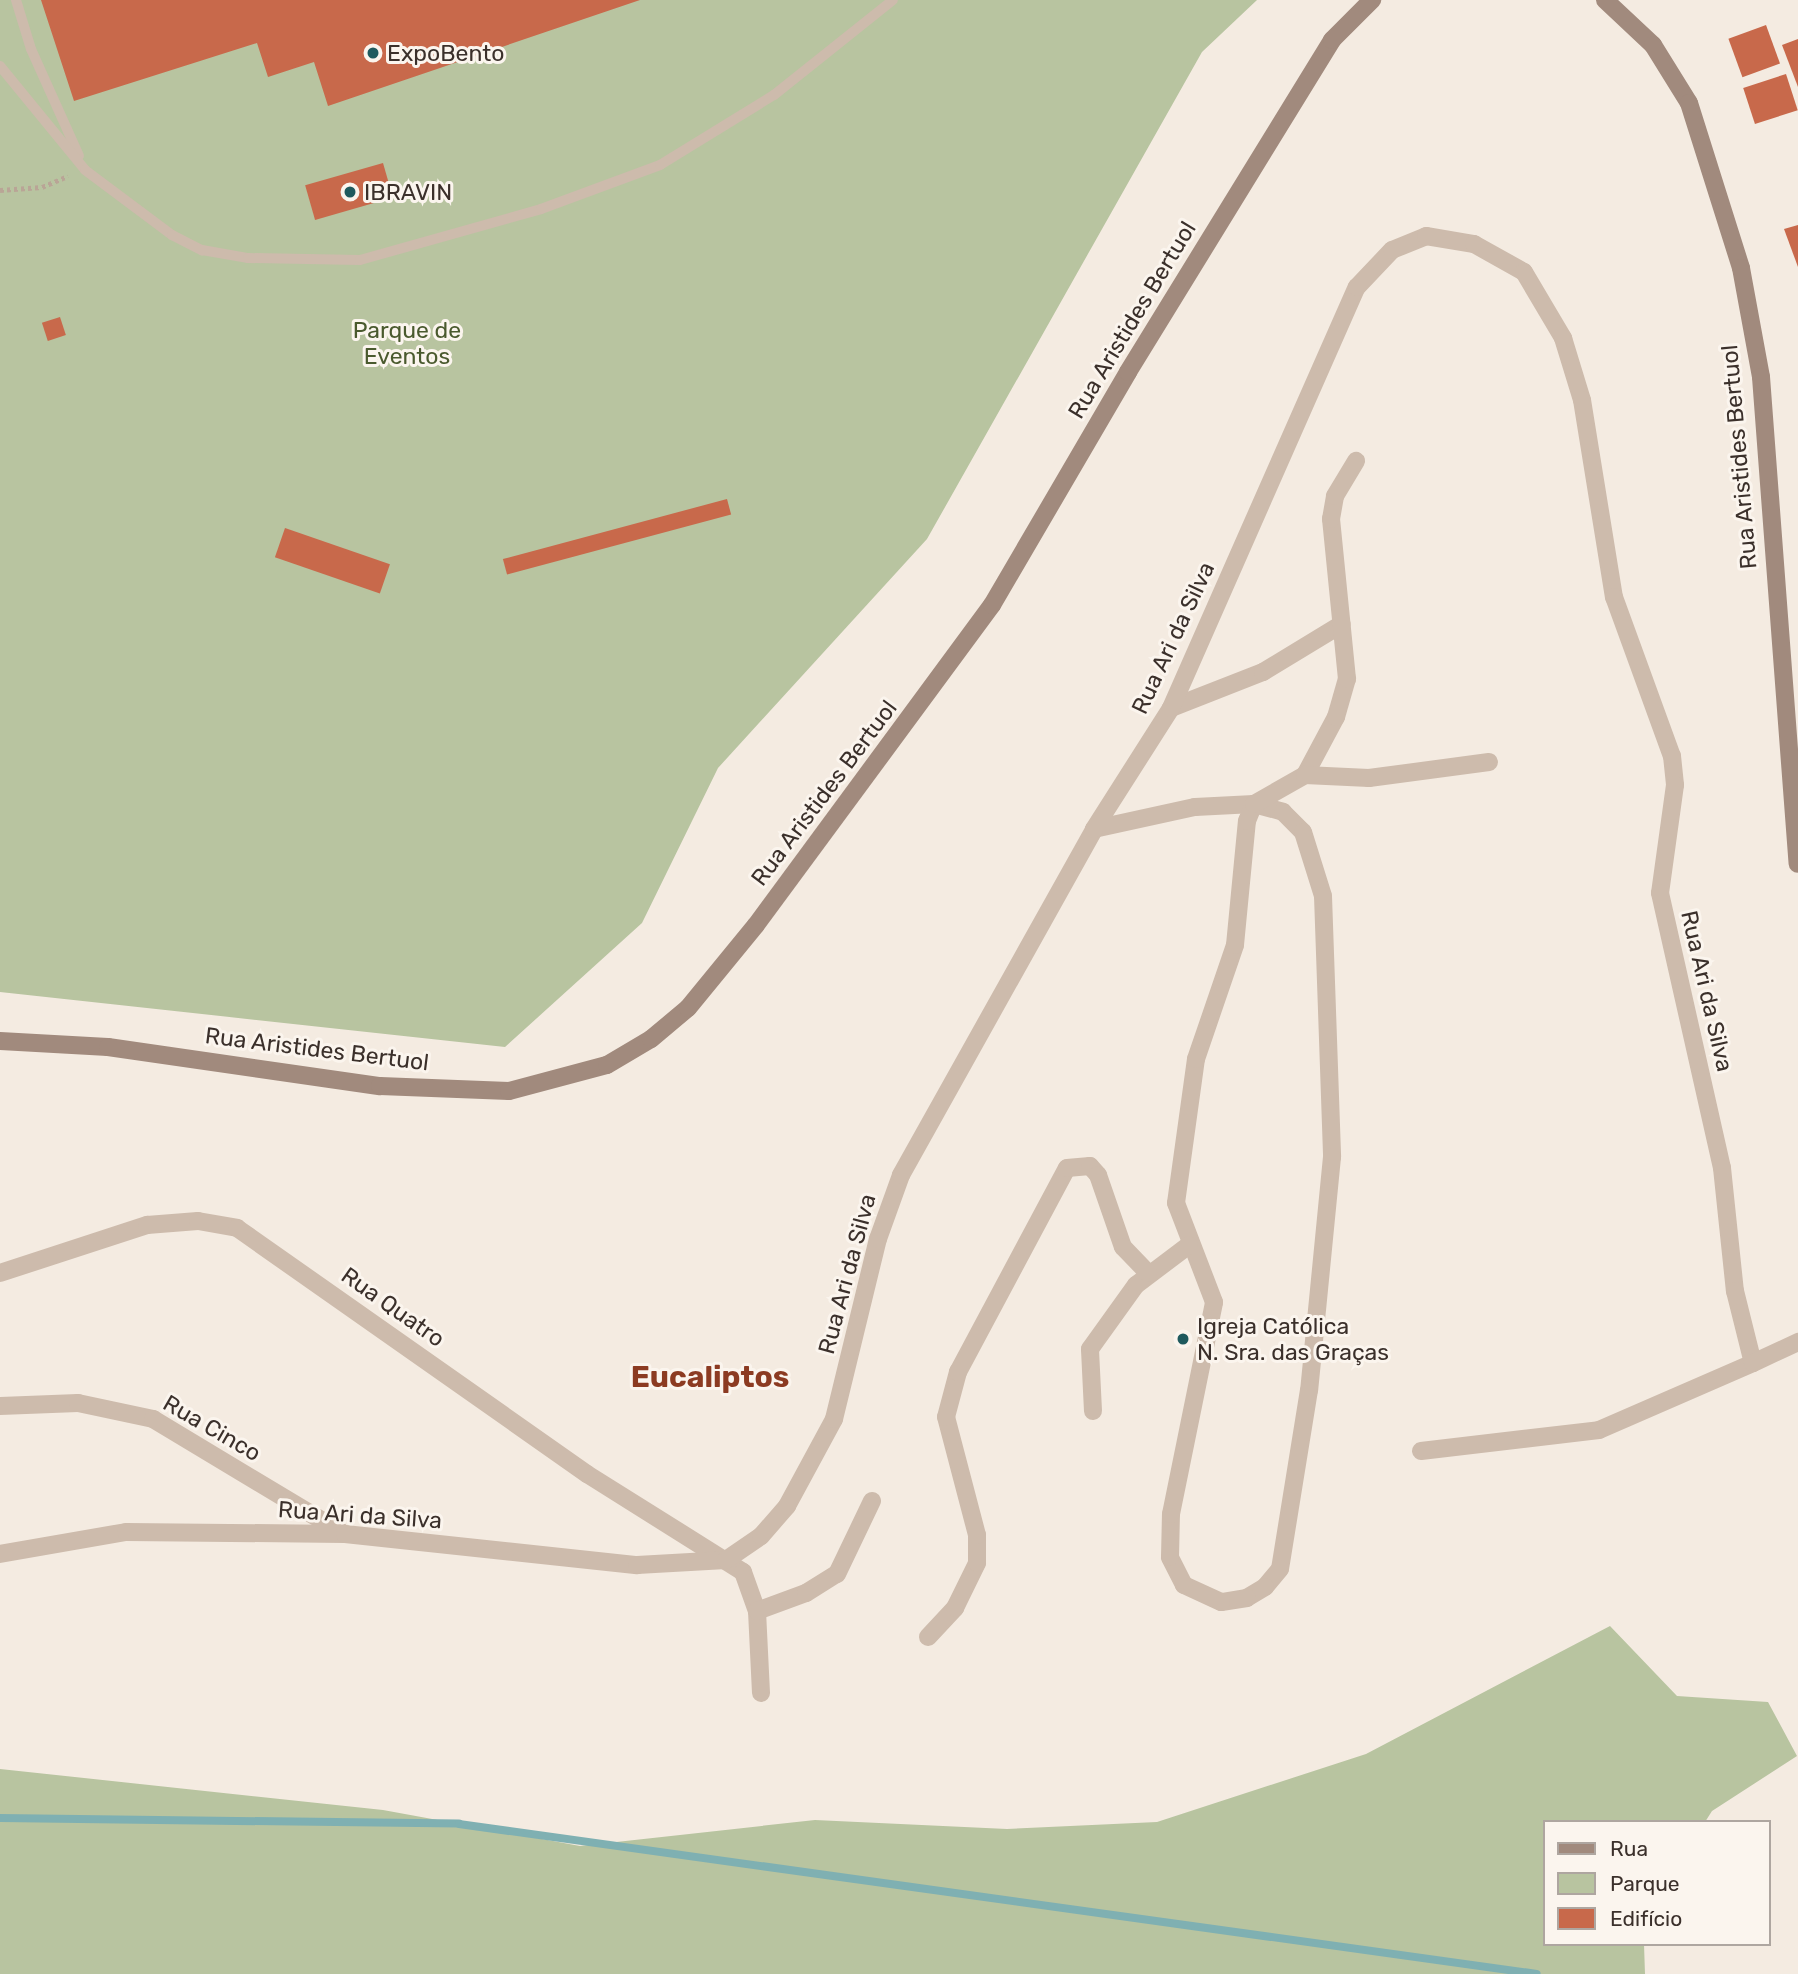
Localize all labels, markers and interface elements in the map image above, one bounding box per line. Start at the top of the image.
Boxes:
place label: ExpoBento [387,39,504,67]
marker: ExpoBento [365,45,381,61]
place label: IBRAVIN [364,178,452,206]
marker: IBRAVIN [342,184,358,200]
street label: Rua Aristides Bertuol [1062,216,1202,424]
park label: Parque de Eventos [353,316,461,370]
street label: Rua Aristides Bertuol [1715,343,1763,571]
street label: Rua Ari da Silva [1126,557,1220,719]
street label: Rua Aristides Bertuol [745,695,903,891]
street label: Rua Ari da Silva [1675,907,1739,1075]
street label: Rua Aristides Bertuol [203,1022,431,1076]
street label: Rua Ari da Silva [812,1191,882,1357]
street label: Rua Quatro [336,1261,450,1353]
place label: Igreja Católica N. Sra. das Graças [1197,1312,1389,1366]
marker: Igreja Católica N. Sra. das Graças [1175,1331,1191,1347]
district label: Eucaliptos [631,1359,789,1395]
street label: Rua Cinco [158,1389,266,1467]
street label: Rua Ari da Silva [277,1495,443,1535]
legend [1542,1820,1770,1946]
text: Rua [1610,1836,1648,1861]
text: Parque [1610,1871,1680,1896]
text: Edifício [1610,1906,1682,1931]

